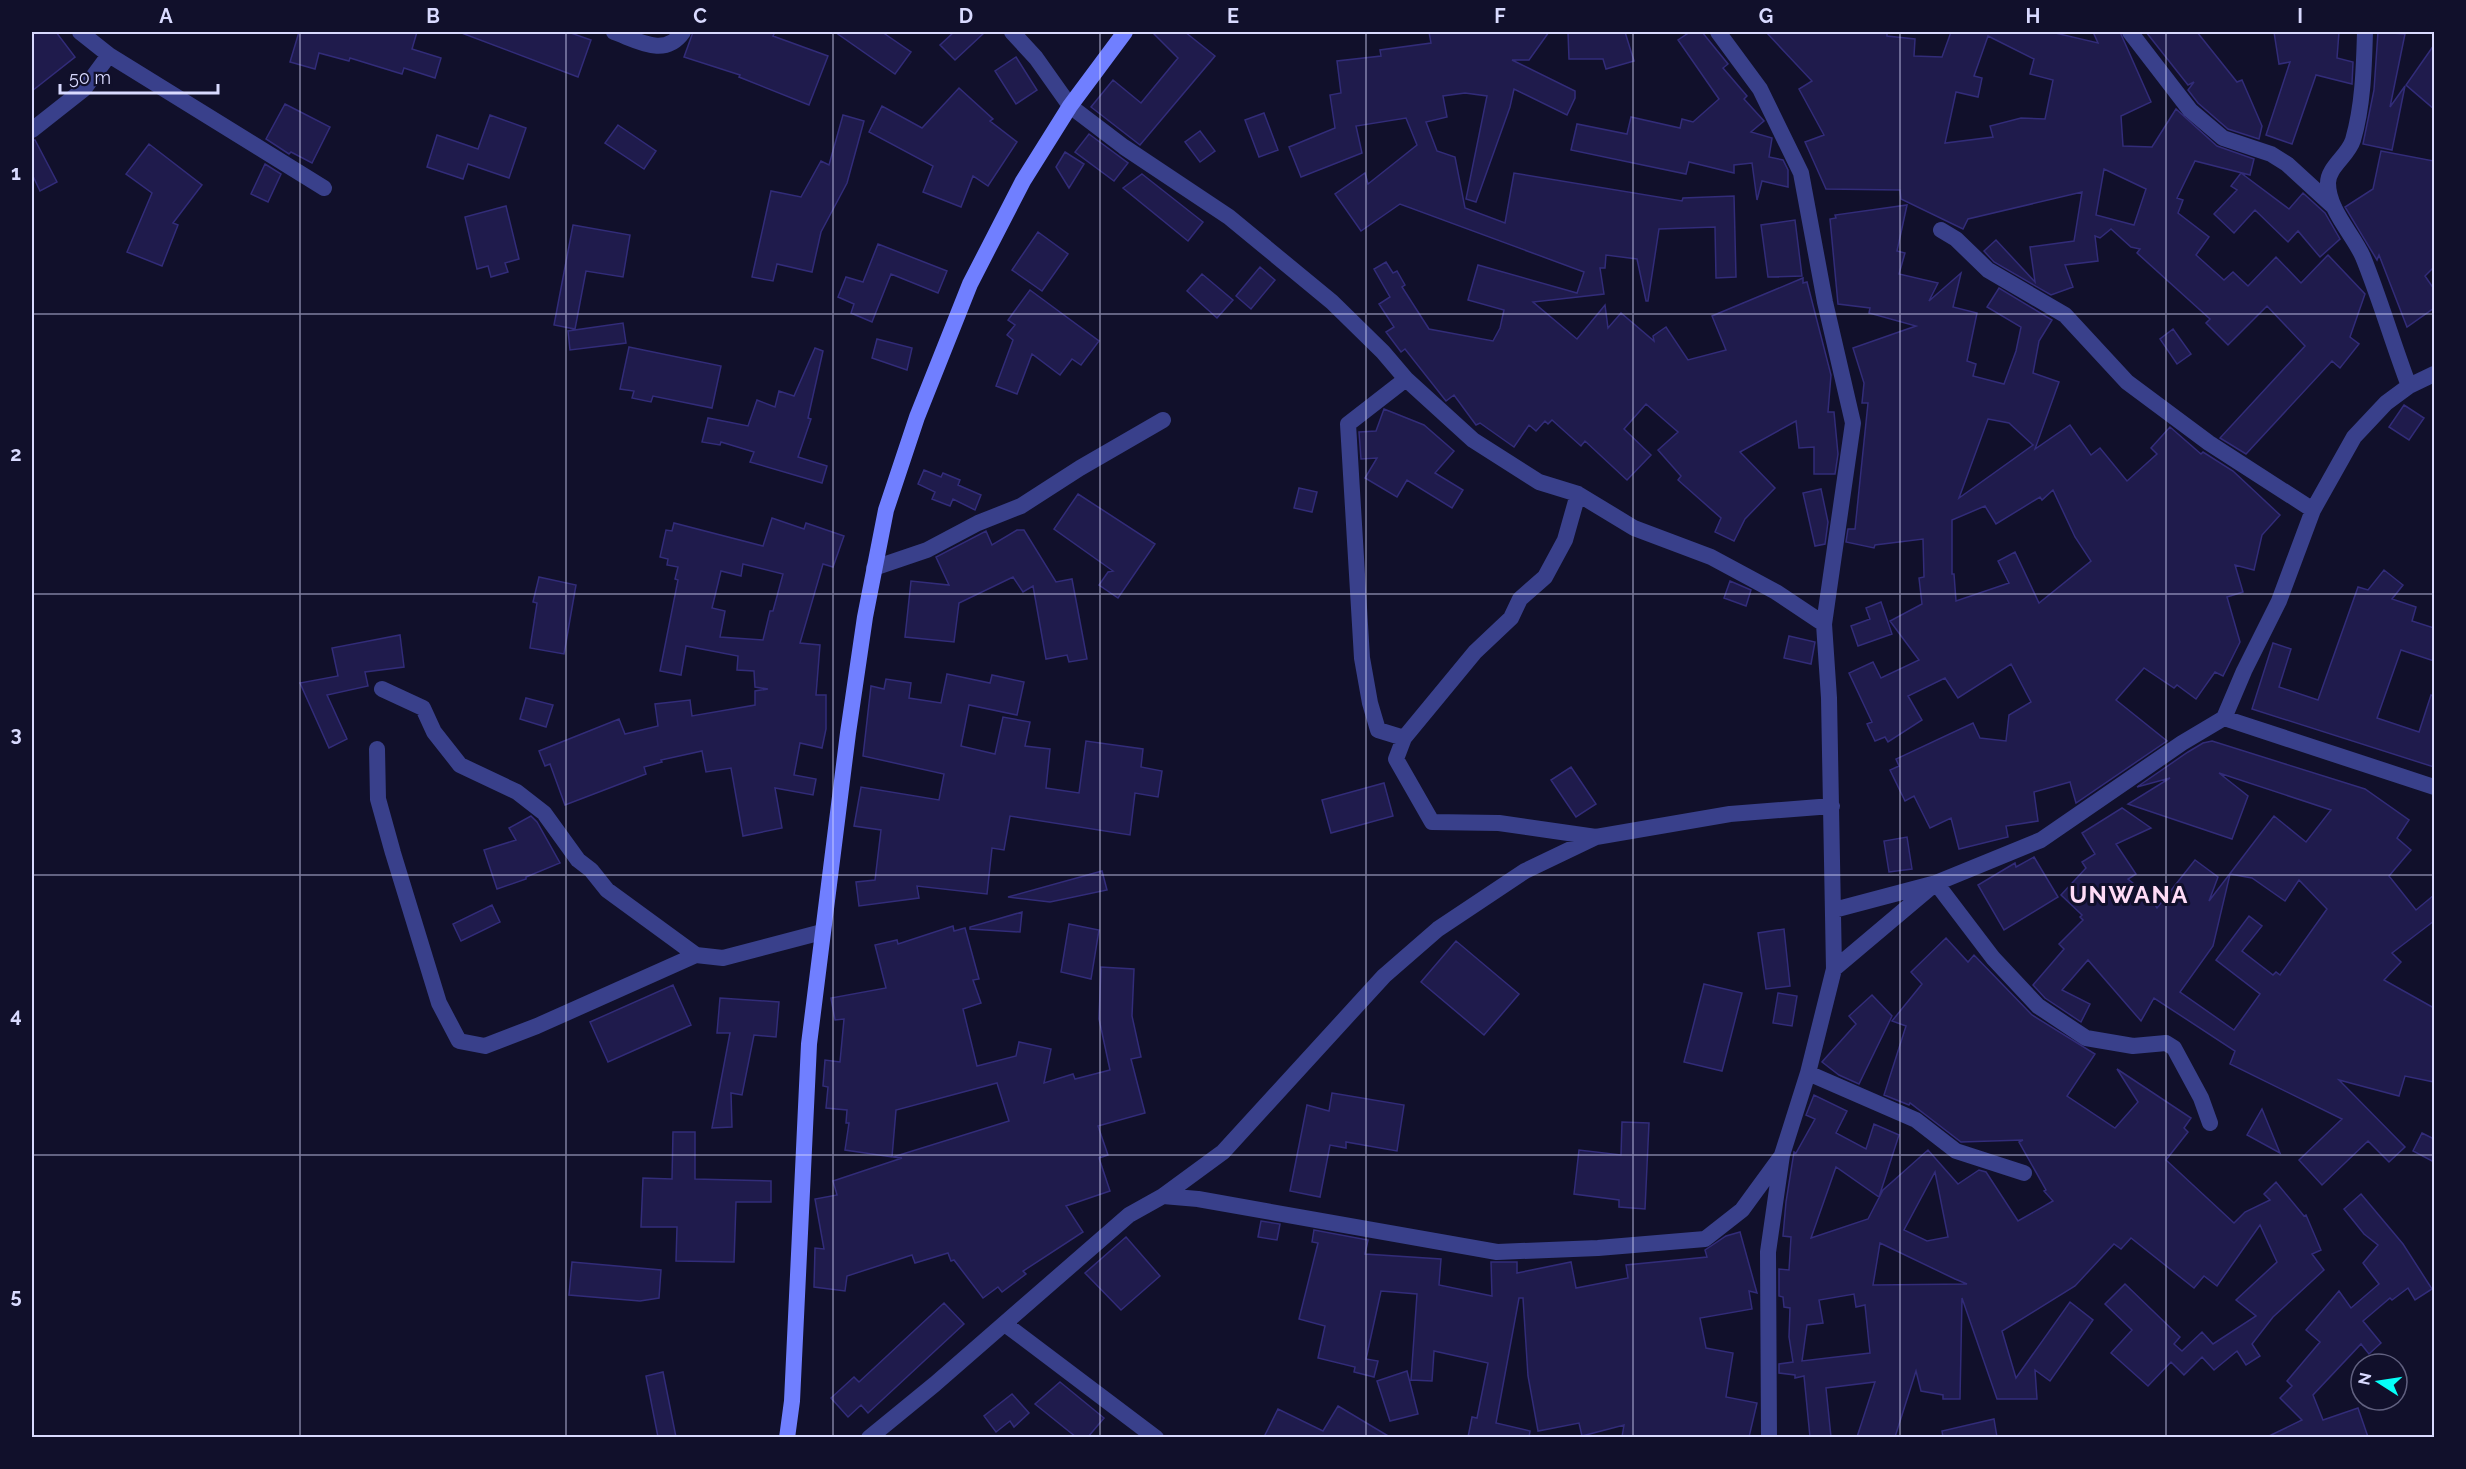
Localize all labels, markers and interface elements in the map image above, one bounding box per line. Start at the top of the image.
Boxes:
text: A [159,4,173,28]
text: B [426,4,440,28]
text: C [693,4,707,28]
text: D [959,4,973,28]
text: E [1227,4,1239,28]
text: F [1494,4,1506,28]
text: G [1759,4,1773,28]
text: H [2026,4,2040,28]
text: I [2297,4,2303,28]
scale bar [60,57,218,95]
text: 50 m [69,67,111,88]
text: 1 [11,161,21,185]
text: 2 [10,442,22,466]
text: 3 [10,722,22,746]
district label: UNWANA [2069,880,2189,909]
text: 4 [10,1003,22,1027]
text: 5 [10,1284,22,1308]
north arrow [2349,1352,2409,1412]
text: N [2354,1371,2375,1387]

